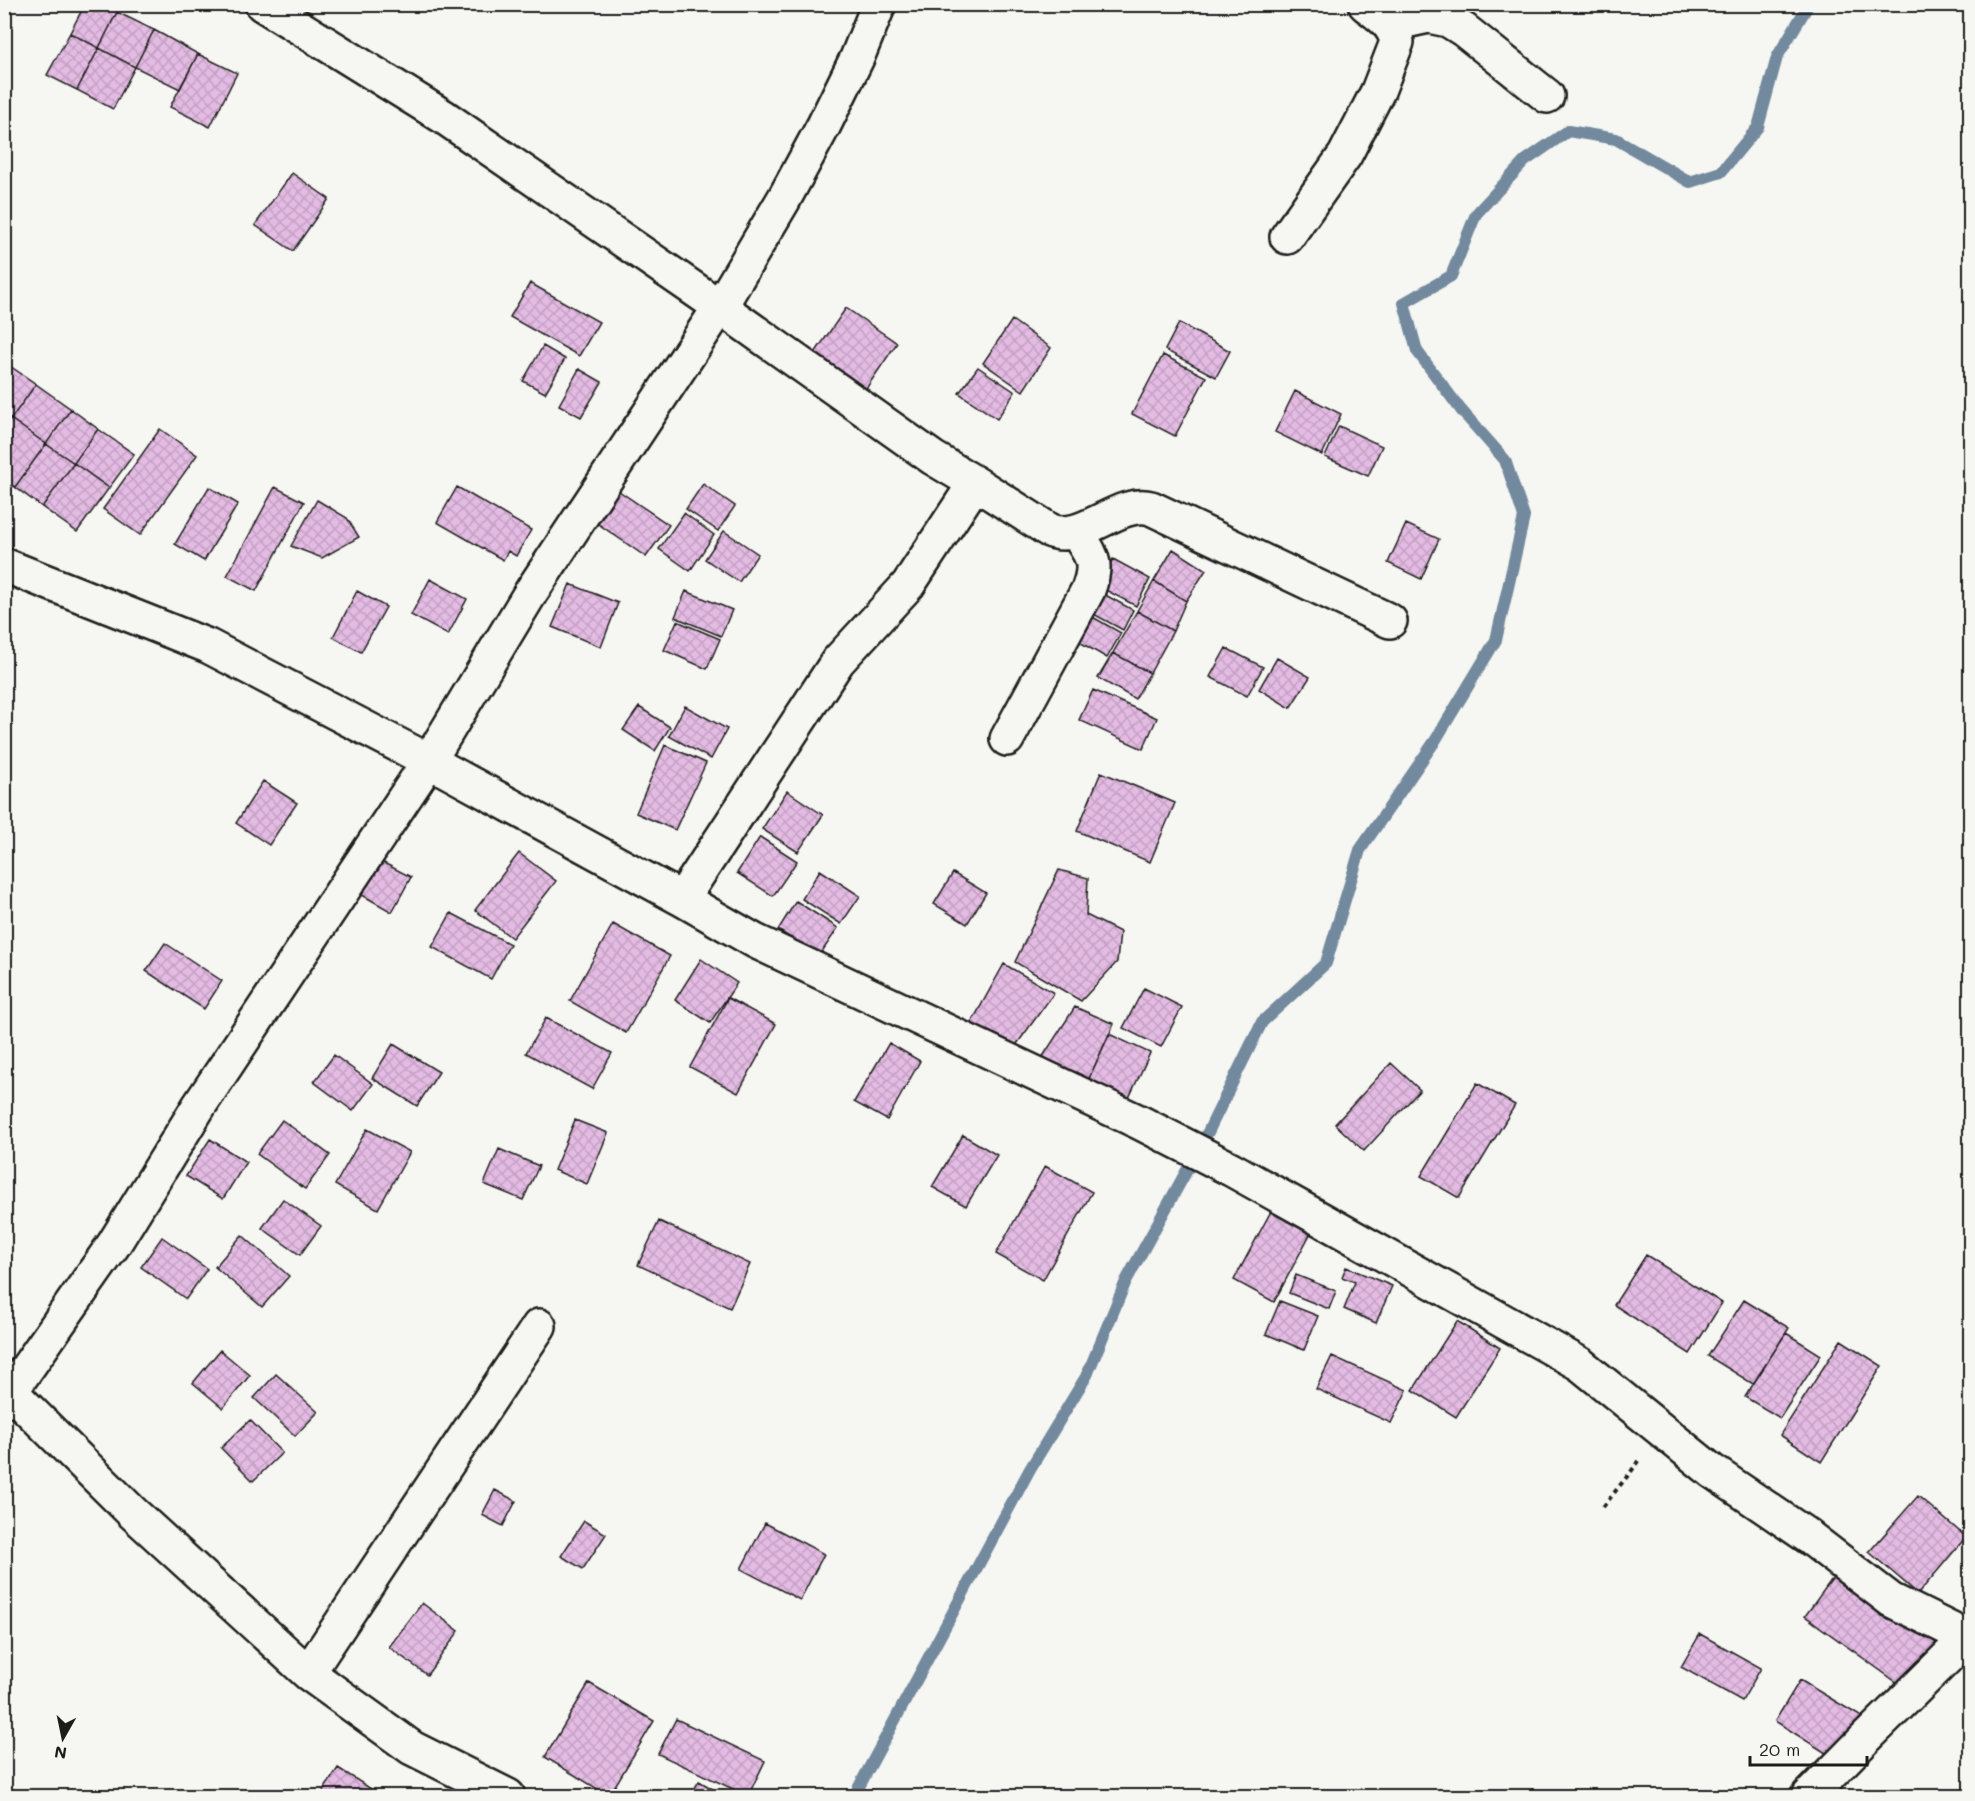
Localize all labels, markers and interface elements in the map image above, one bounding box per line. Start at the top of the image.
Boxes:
north arrow [33,1708,93,1768]
scale bar [1750,1729,1867,1767]
text: 20 m [1759,1737,1800,1761]
text: N [53,1742,68,1765]

